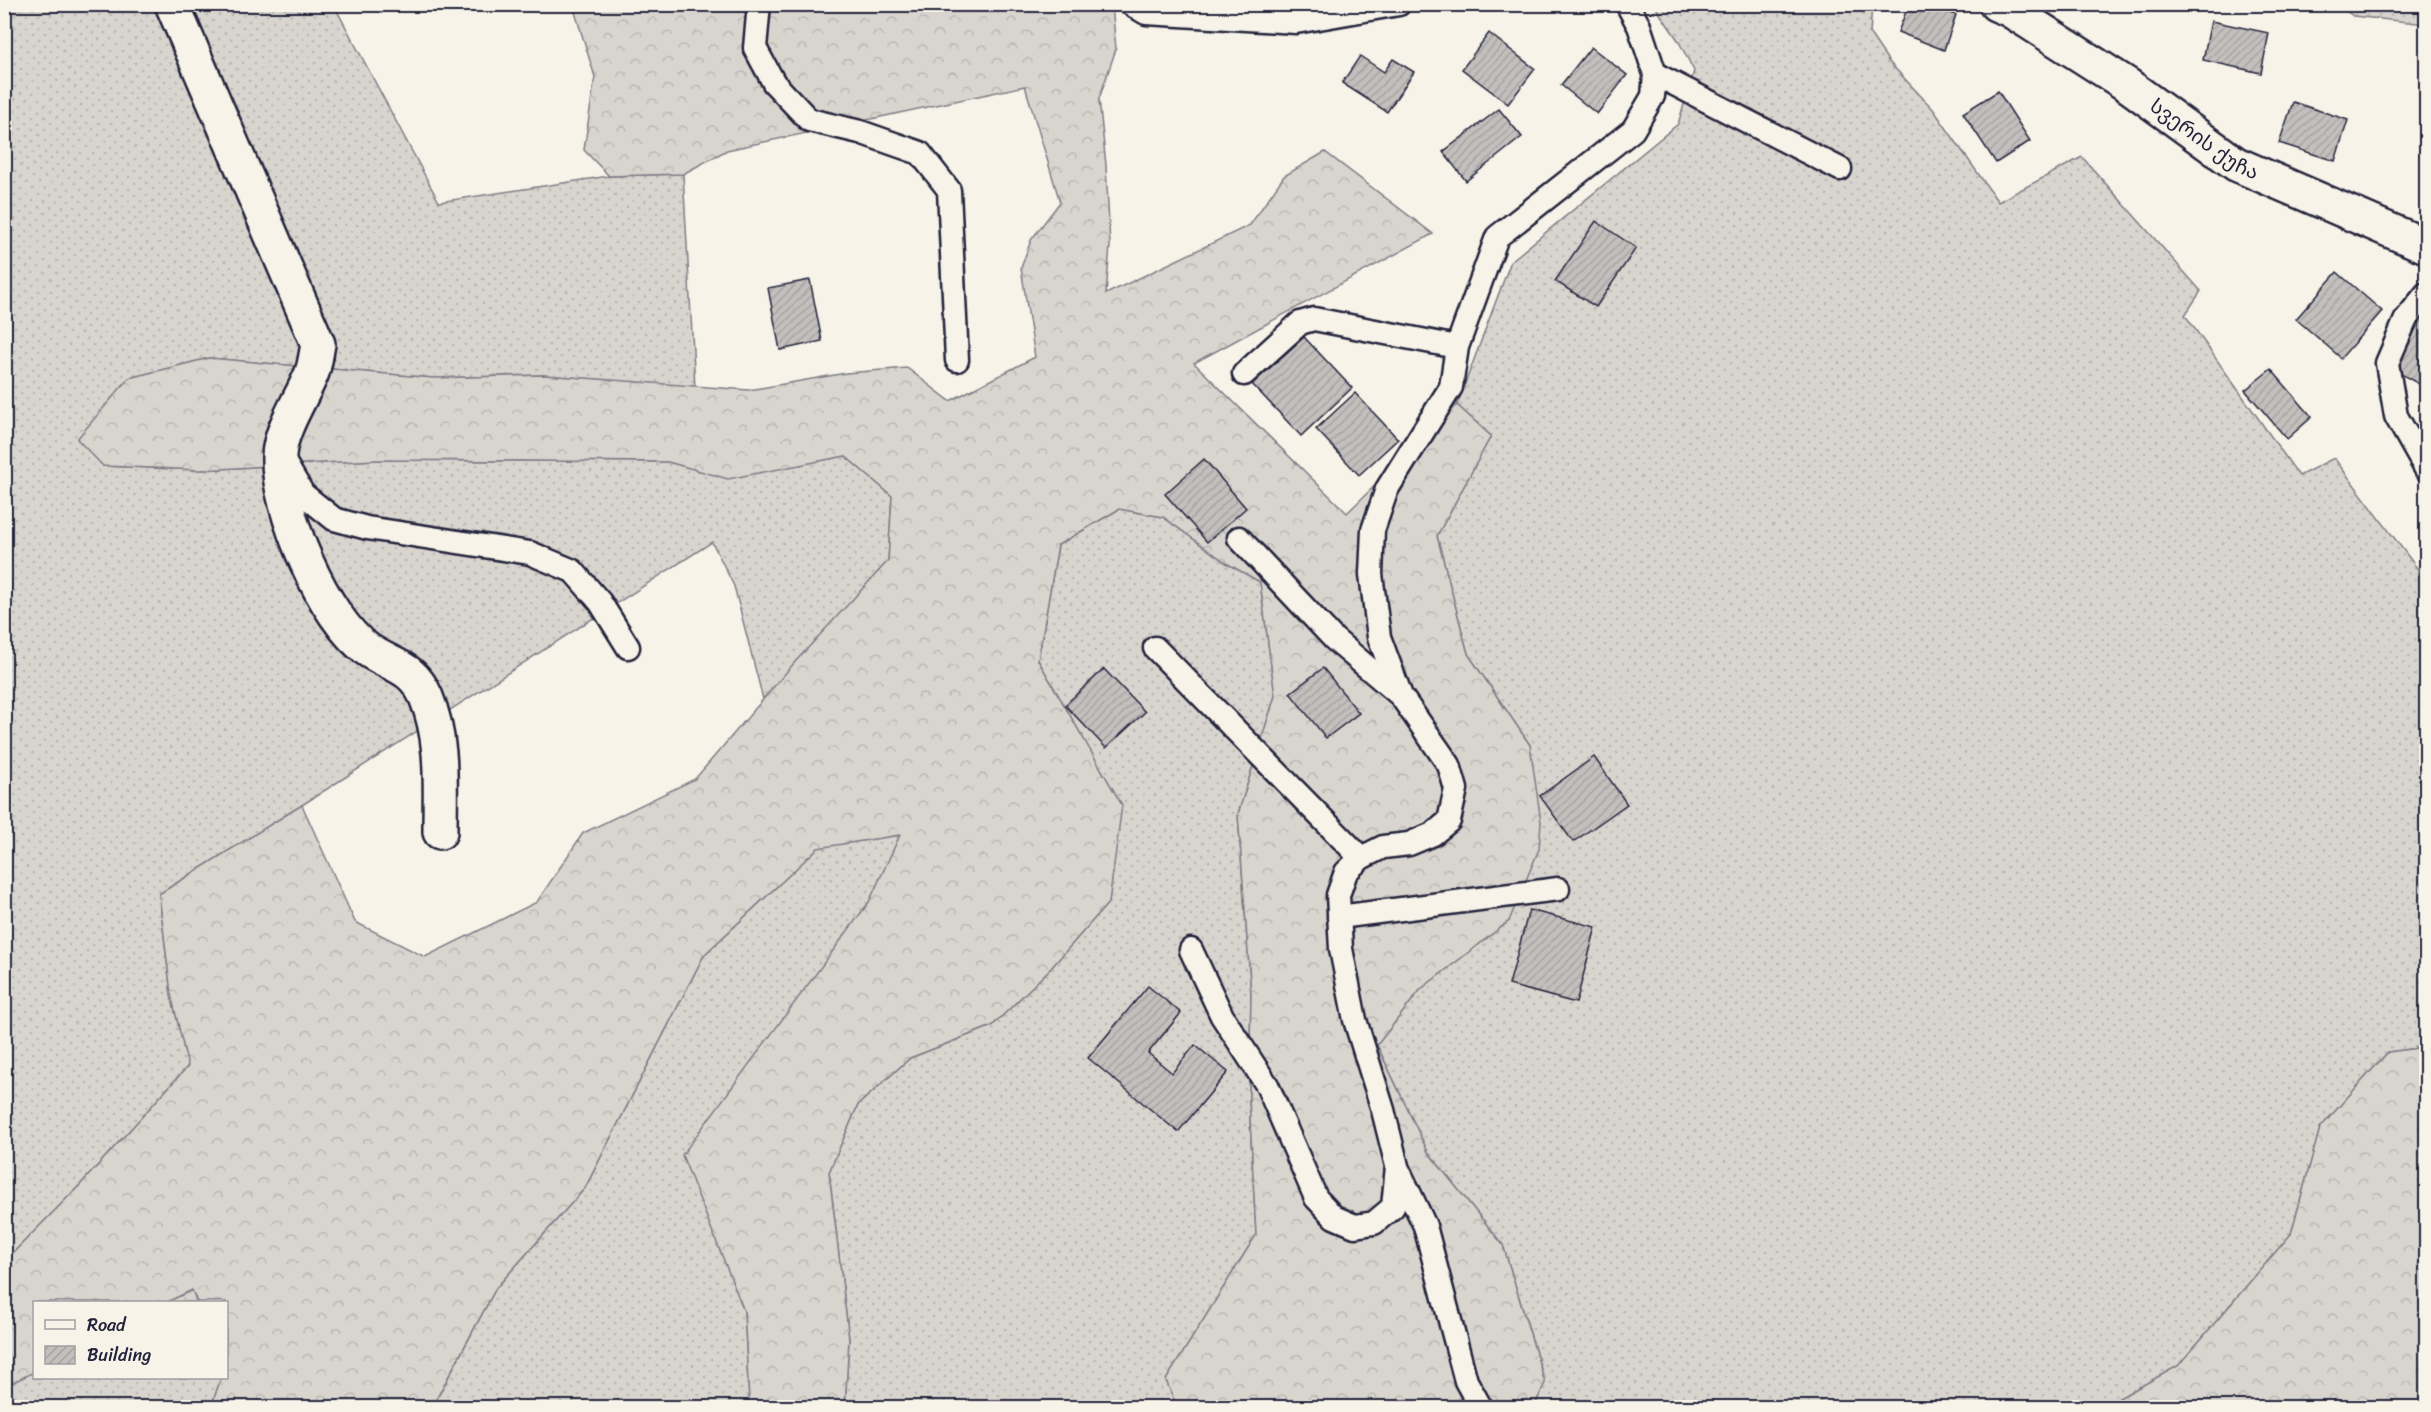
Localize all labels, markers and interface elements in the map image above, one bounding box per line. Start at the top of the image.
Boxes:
street label: სვერის ქუჩა [2142,89,2265,189]
legend [33,1301,228,1379]
text: Road [87,1309,127,1341]
text: Building [87,1339,151,1371]

